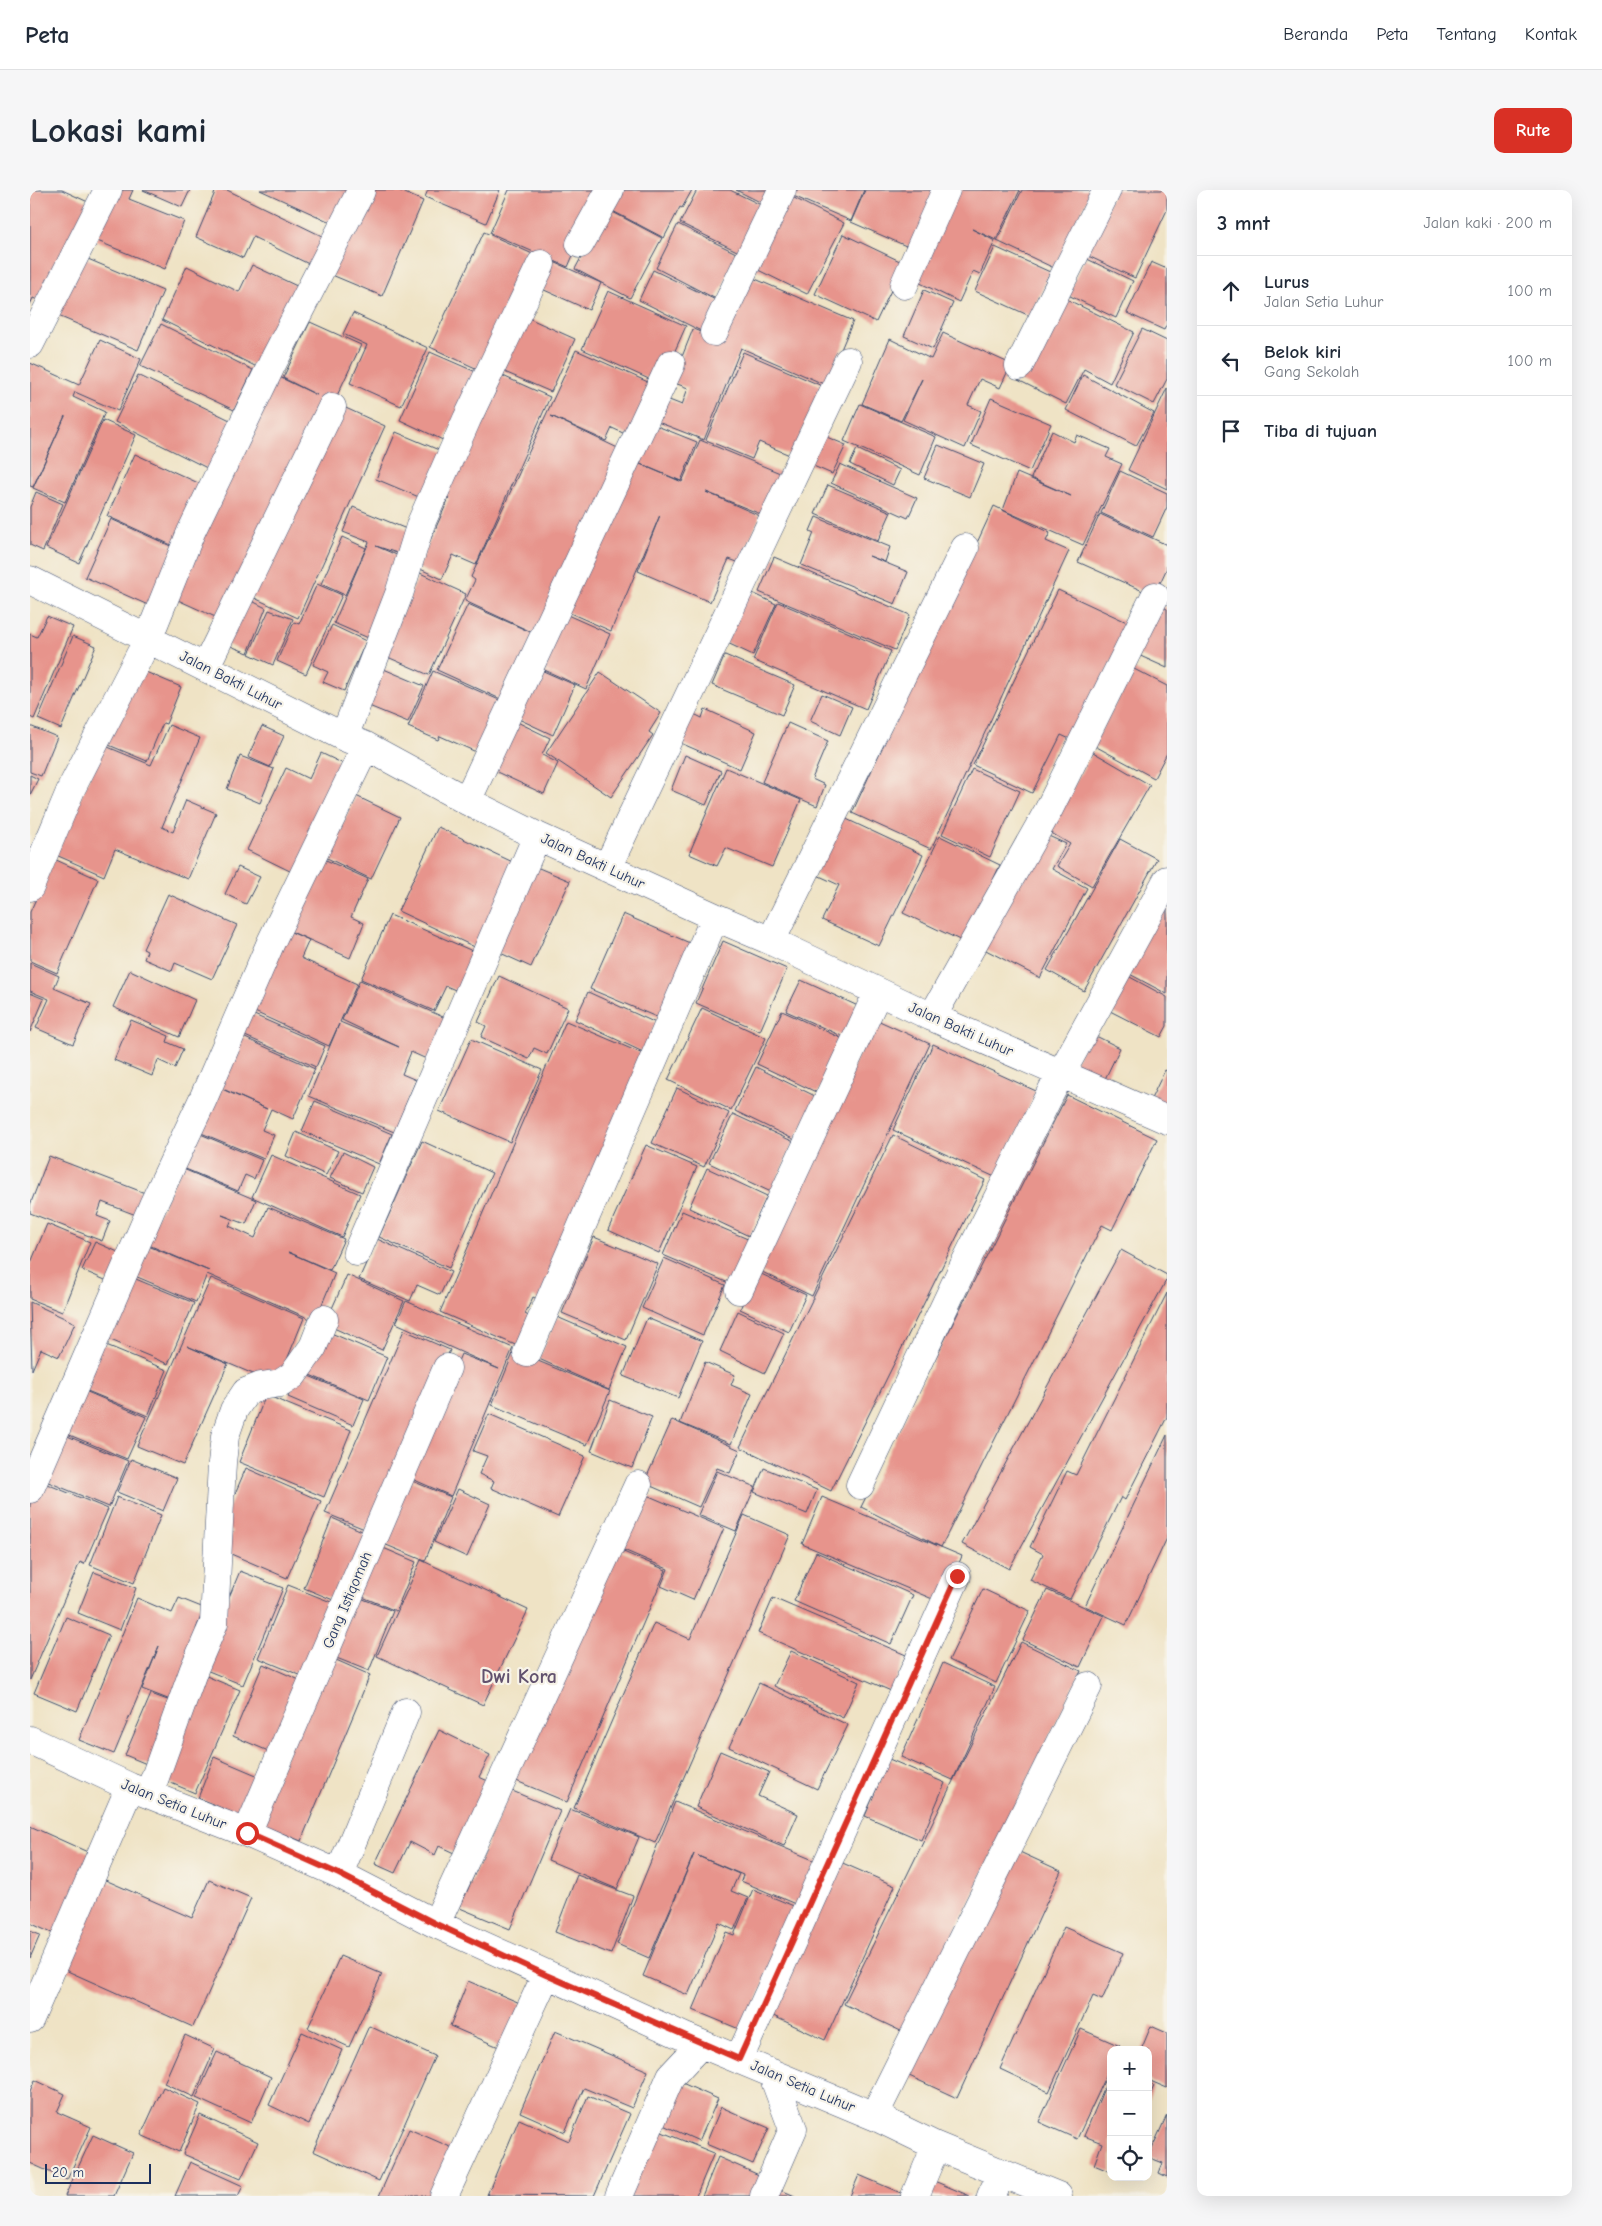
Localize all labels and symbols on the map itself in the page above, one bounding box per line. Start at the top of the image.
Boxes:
street label: Jalan Bakti Luhur [177,646,285,714]
street label: Jalan Bakti Luhur [538,829,648,893]
street label: Jalan Bakti Luhur [906,998,1016,1060]
street label: Gang Istiqomah [318,1549,376,1651]
route end [946,1565,969,1588]
district label: Dwi Kora [481,1665,557,1688]
street label: Jalan Setia Luhur [119,1775,229,1833]
route start [236,1822,259,1845]
street label: Jalan Setia Luhur [748,2056,858,2116]
scale bar [45,2161,151,2184]

